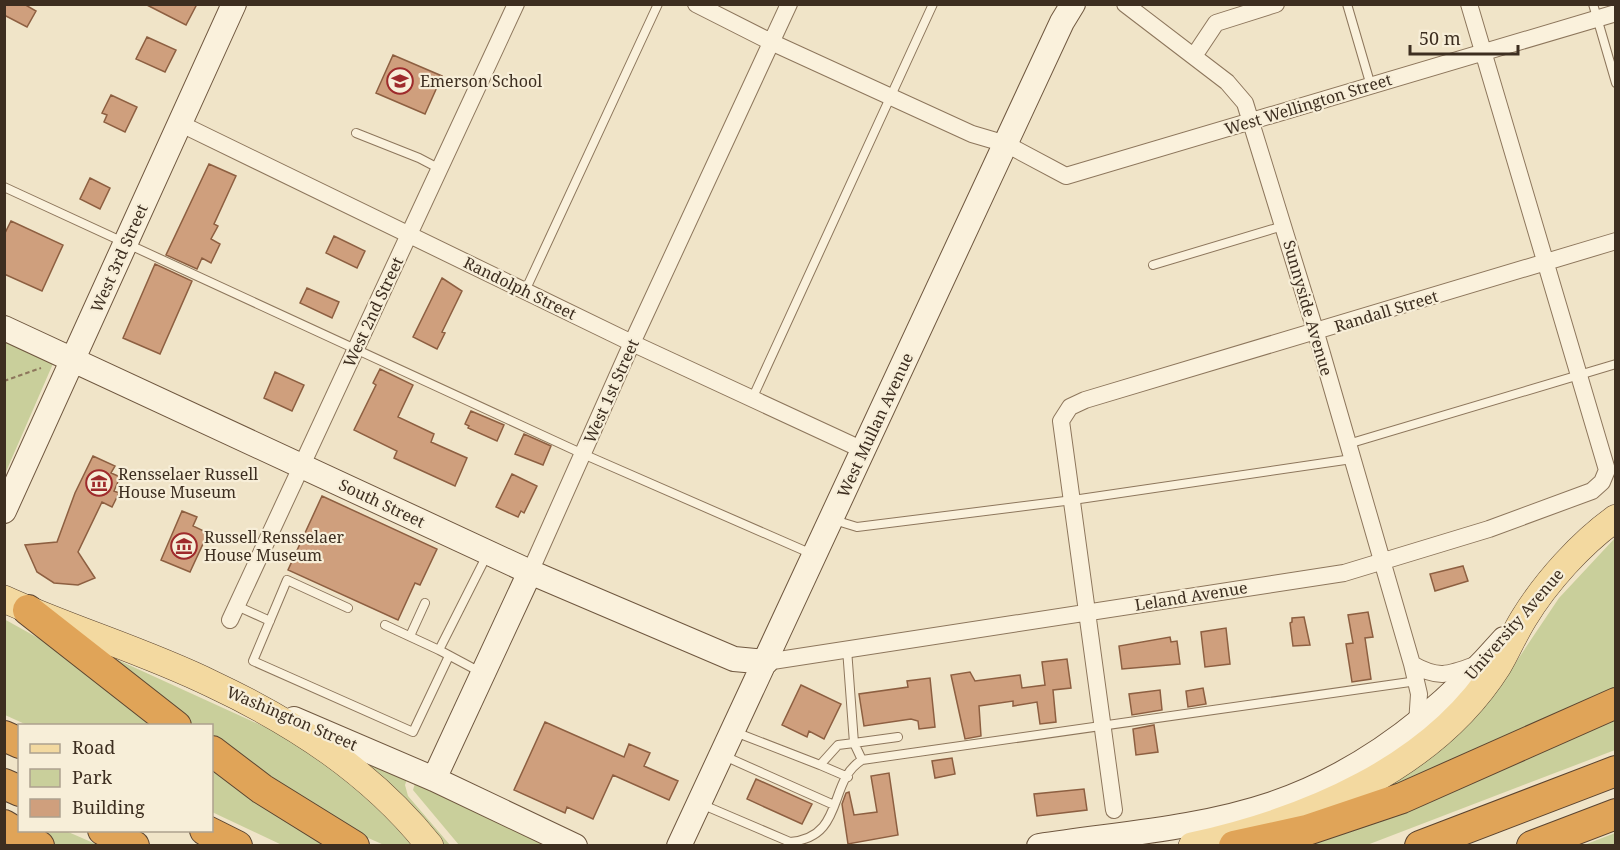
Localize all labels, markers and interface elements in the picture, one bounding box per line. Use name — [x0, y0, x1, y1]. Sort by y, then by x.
scale bar — [1410, 18, 1518, 56]
text: 50 m — [1419, 26, 1461, 50]
school or university icon: Emerson School — [385, 66, 415, 96]
street label: West Wellington Street — [1222, 68, 1395, 140]
place label: Emerson School — [420, 70, 542, 92]
street label: West 3rd Street — [85, 200, 153, 316]
street label: Sunnyside Avenue — [1278, 238, 1338, 378]
street label: Randolph Street — [460, 251, 580, 325]
street label: West 2nd Street — [338, 253, 408, 371]
street label: Randall Street — [1331, 285, 1441, 337]
street label: West 1st Street — [578, 335, 644, 447]
street label: West Mullan Avenue — [832, 349, 918, 501]
place label: Rensselaer Russell House Museum — [118, 463, 258, 503]
museum icon: Rensselaer Russell House Museum — [84, 468, 114, 498]
street label: South Street — [335, 473, 429, 533]
place label: Russell Rensselaer House Museum — [204, 526, 345, 566]
museum icon: Russell Rensselaer House Museum — [169, 531, 199, 561]
street label: University Avenue — [1460, 564, 1568, 684]
street label: Leland Avenue — [1133, 576, 1249, 616]
street label: Washington Street — [223, 681, 361, 756]
legend — [18, 724, 213, 832]
text: Road — [72, 735, 115, 759]
text: Park — [72, 765, 112, 789]
text: Building — [72, 795, 145, 819]

